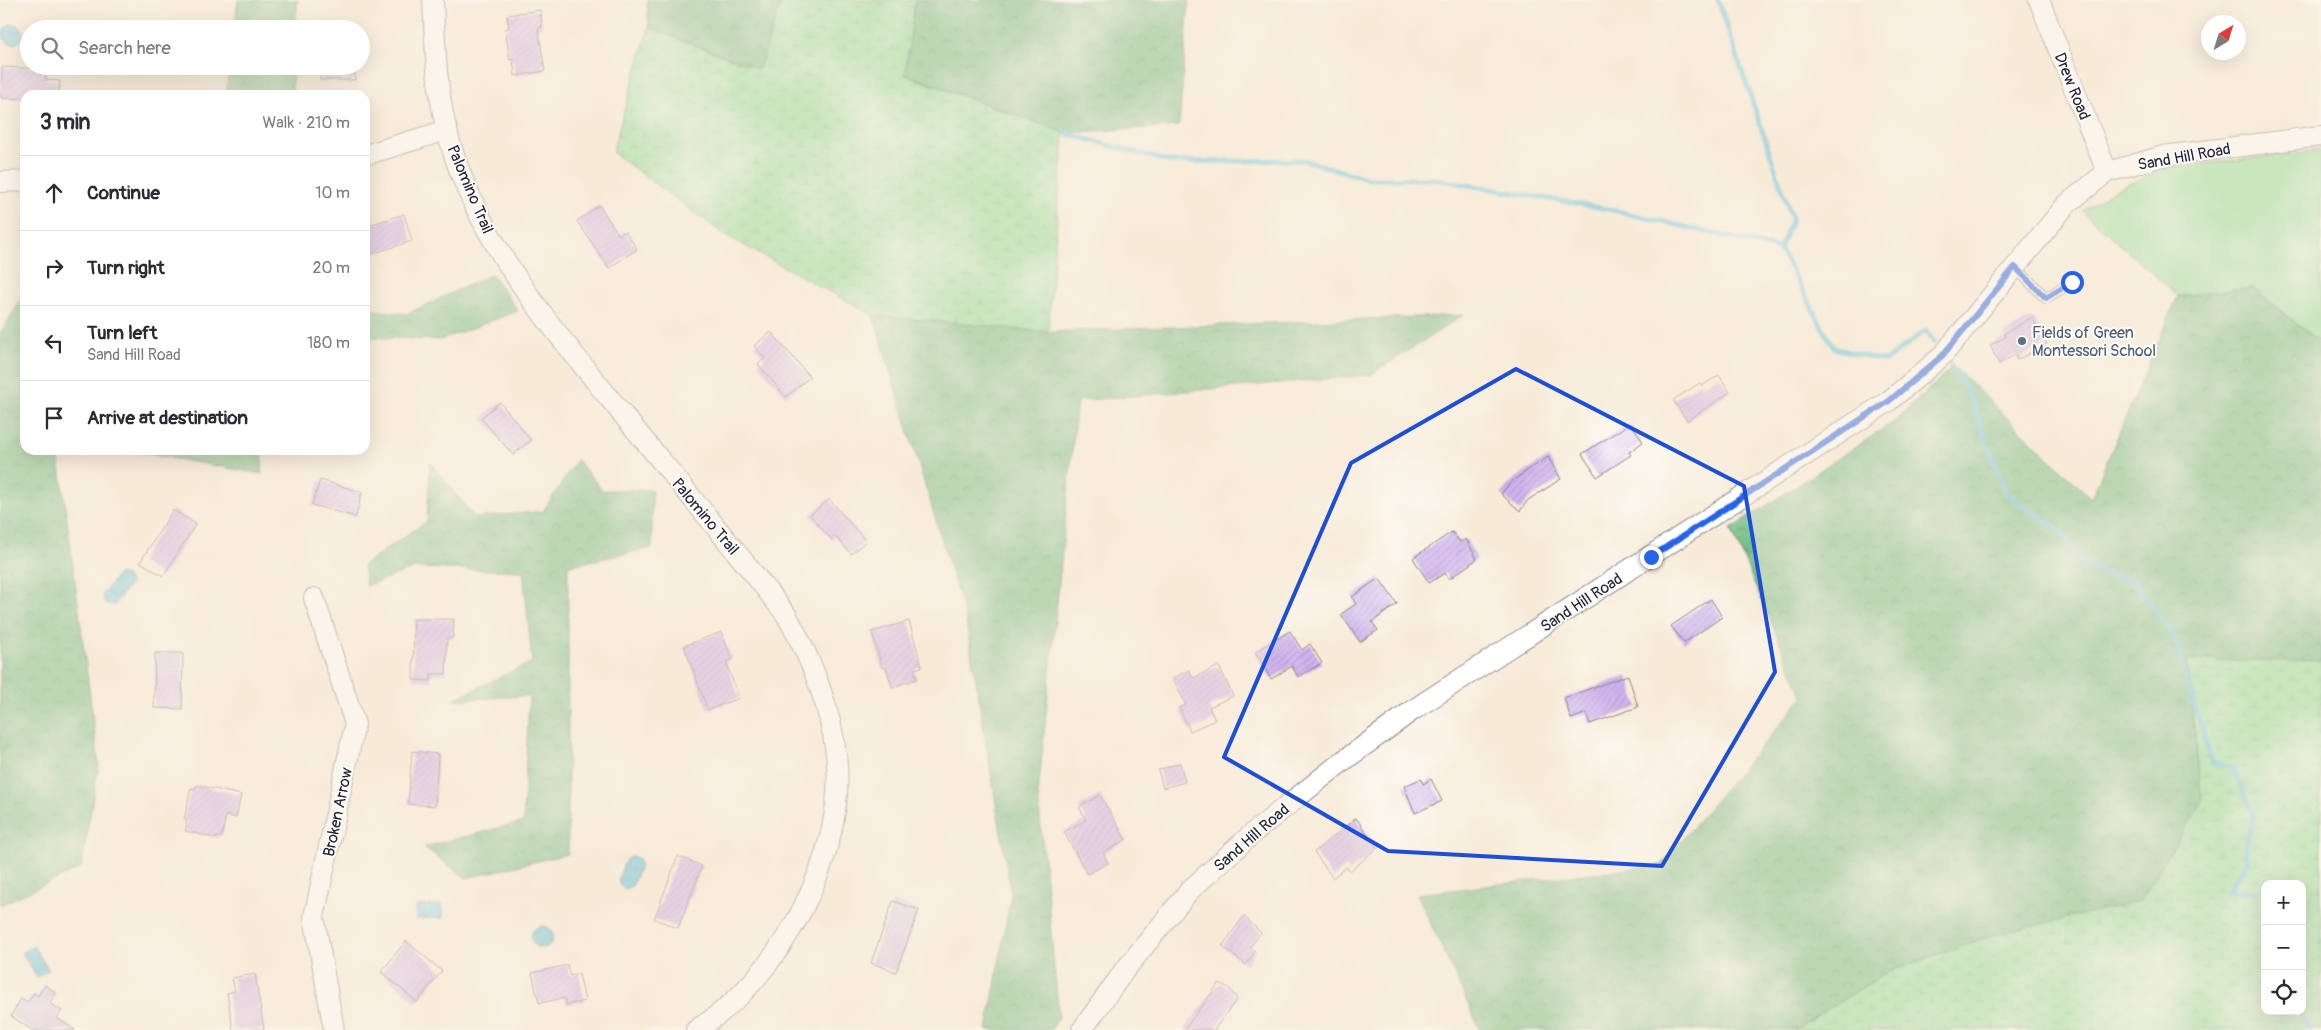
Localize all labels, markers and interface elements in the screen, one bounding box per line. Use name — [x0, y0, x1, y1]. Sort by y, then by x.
north arrow — [2201, 15, 2246, 60]
search box — [20, 20, 370, 75]
icon: search — [38, 34, 66, 62]
text: Search here — [78, 36, 171, 60]
street label: Drew Road — [2050, 50, 2095, 123]
text: 3 min — [40, 109, 90, 136]
text: Walk · 210 m — [262, 113, 350, 133]
street label: Sand Hill Road — [2136, 139, 2232, 175]
street label: Palomino Trail — [442, 142, 498, 237]
icon: ahead — [40, 179, 68, 207]
text: Continue — [87, 181, 160, 205]
text: 10 m — [315, 183, 350, 203]
icon: right — [40, 254, 68, 282]
text: Turn right — [87, 256, 165, 280]
text: 20 m — [312, 258, 350, 278]
route start — [2061, 271, 2084, 294]
text: Turn left — [87, 321, 157, 345]
place label: Fields of Green Montessori School — [2032, 323, 2156, 361]
icon: left — [40, 329, 68, 357]
text: 180 m — [307, 333, 350, 353]
marker: Fields of Green Montessori School — [2016, 335, 2028, 347]
text: Sand Hill Road — [87, 345, 181, 365]
icon: arrive — [40, 404, 68, 432]
text: Arrive at destination — [87, 406, 248, 430]
street label: Palomino Trail — [667, 474, 743, 559]
route end — [1640, 546, 1663, 569]
street label: Sand Hill Road — [1537, 569, 1626, 637]
street label: Broken Arrow — [319, 766, 357, 859]
street label: Sand Hill Road — [1210, 799, 1294, 876]
map controls — [2261, 880, 2306, 1015]
button: + — [2261, 880, 2306, 925]
button: − — [2261, 925, 2306, 970]
button: locate — [2261, 970, 2306, 1015]

